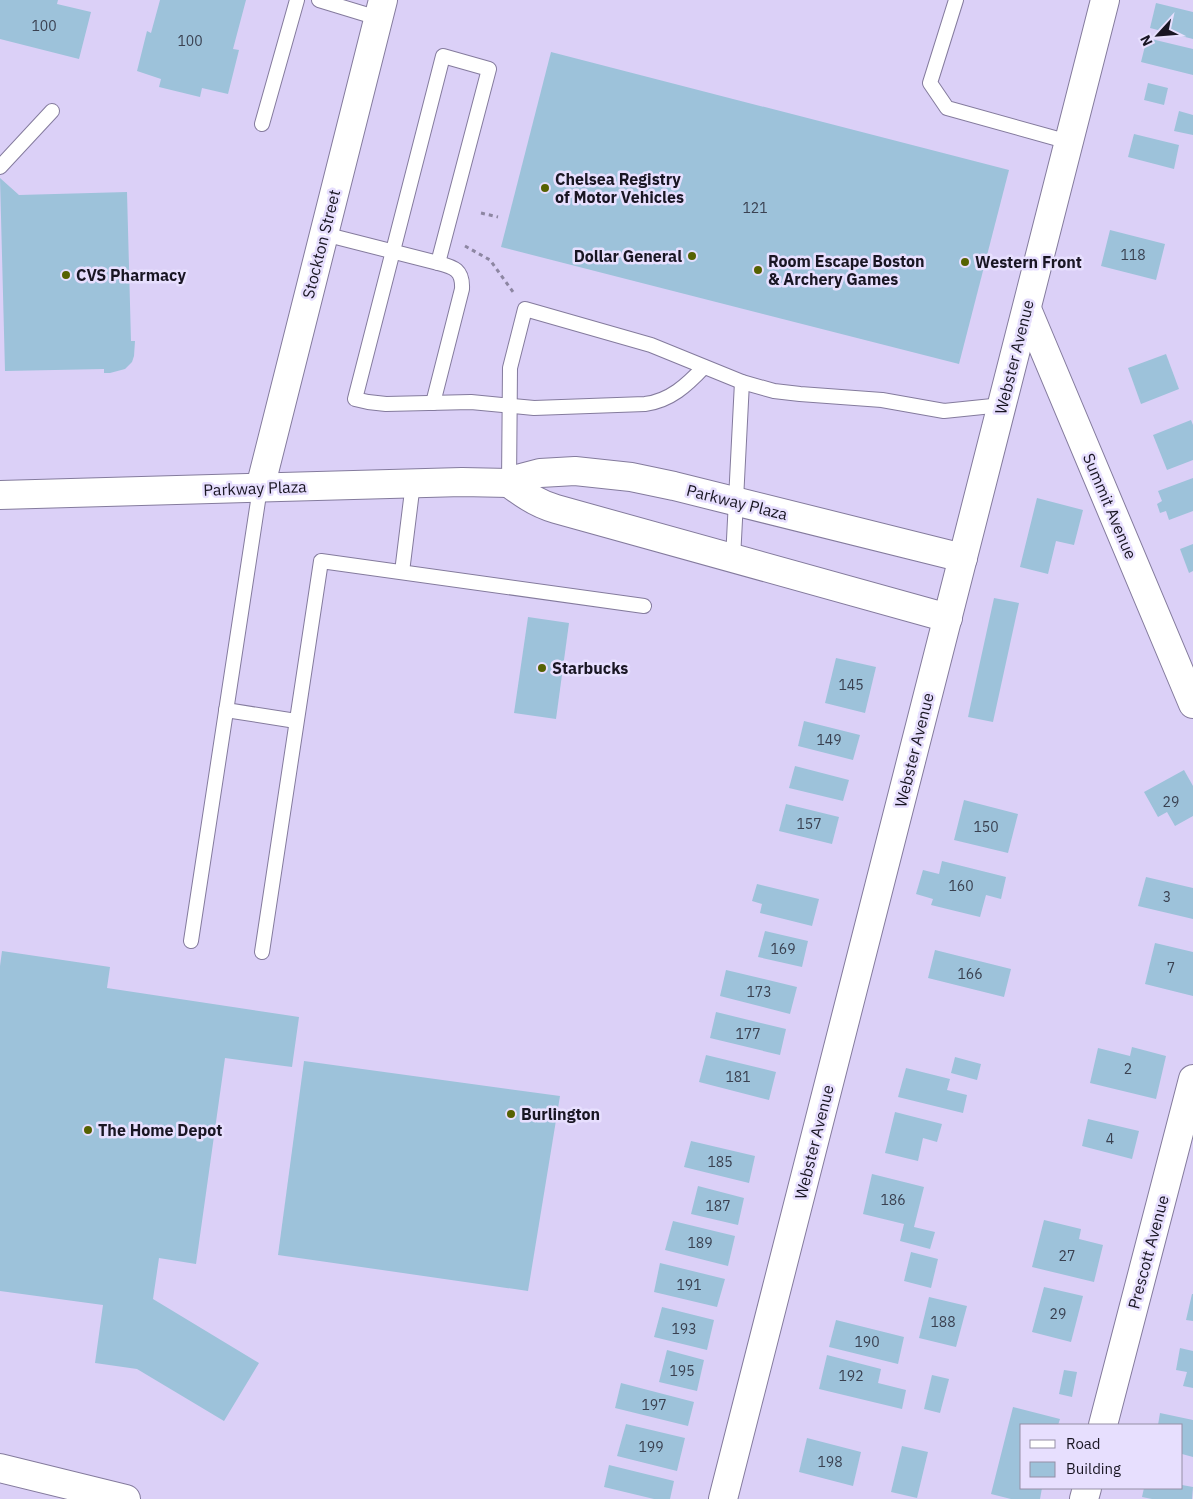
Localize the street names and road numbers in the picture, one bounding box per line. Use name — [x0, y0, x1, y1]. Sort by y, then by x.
street label: Stockton Street — [298, 188, 344, 300]
street label: Webster Avenue — [990, 298, 1038, 416]
street label: Summit Avenue — [1079, 450, 1141, 562]
street label: Parkway Plaza — [203, 476, 307, 500]
street label: Parkway Plaza — [684, 480, 790, 524]
street label: Webster Avenue — [890, 691, 938, 809]
street label: Webster Avenue — [790, 1083, 838, 1201]
street label: Prescott Avenue — [1123, 1193, 1173, 1311]

